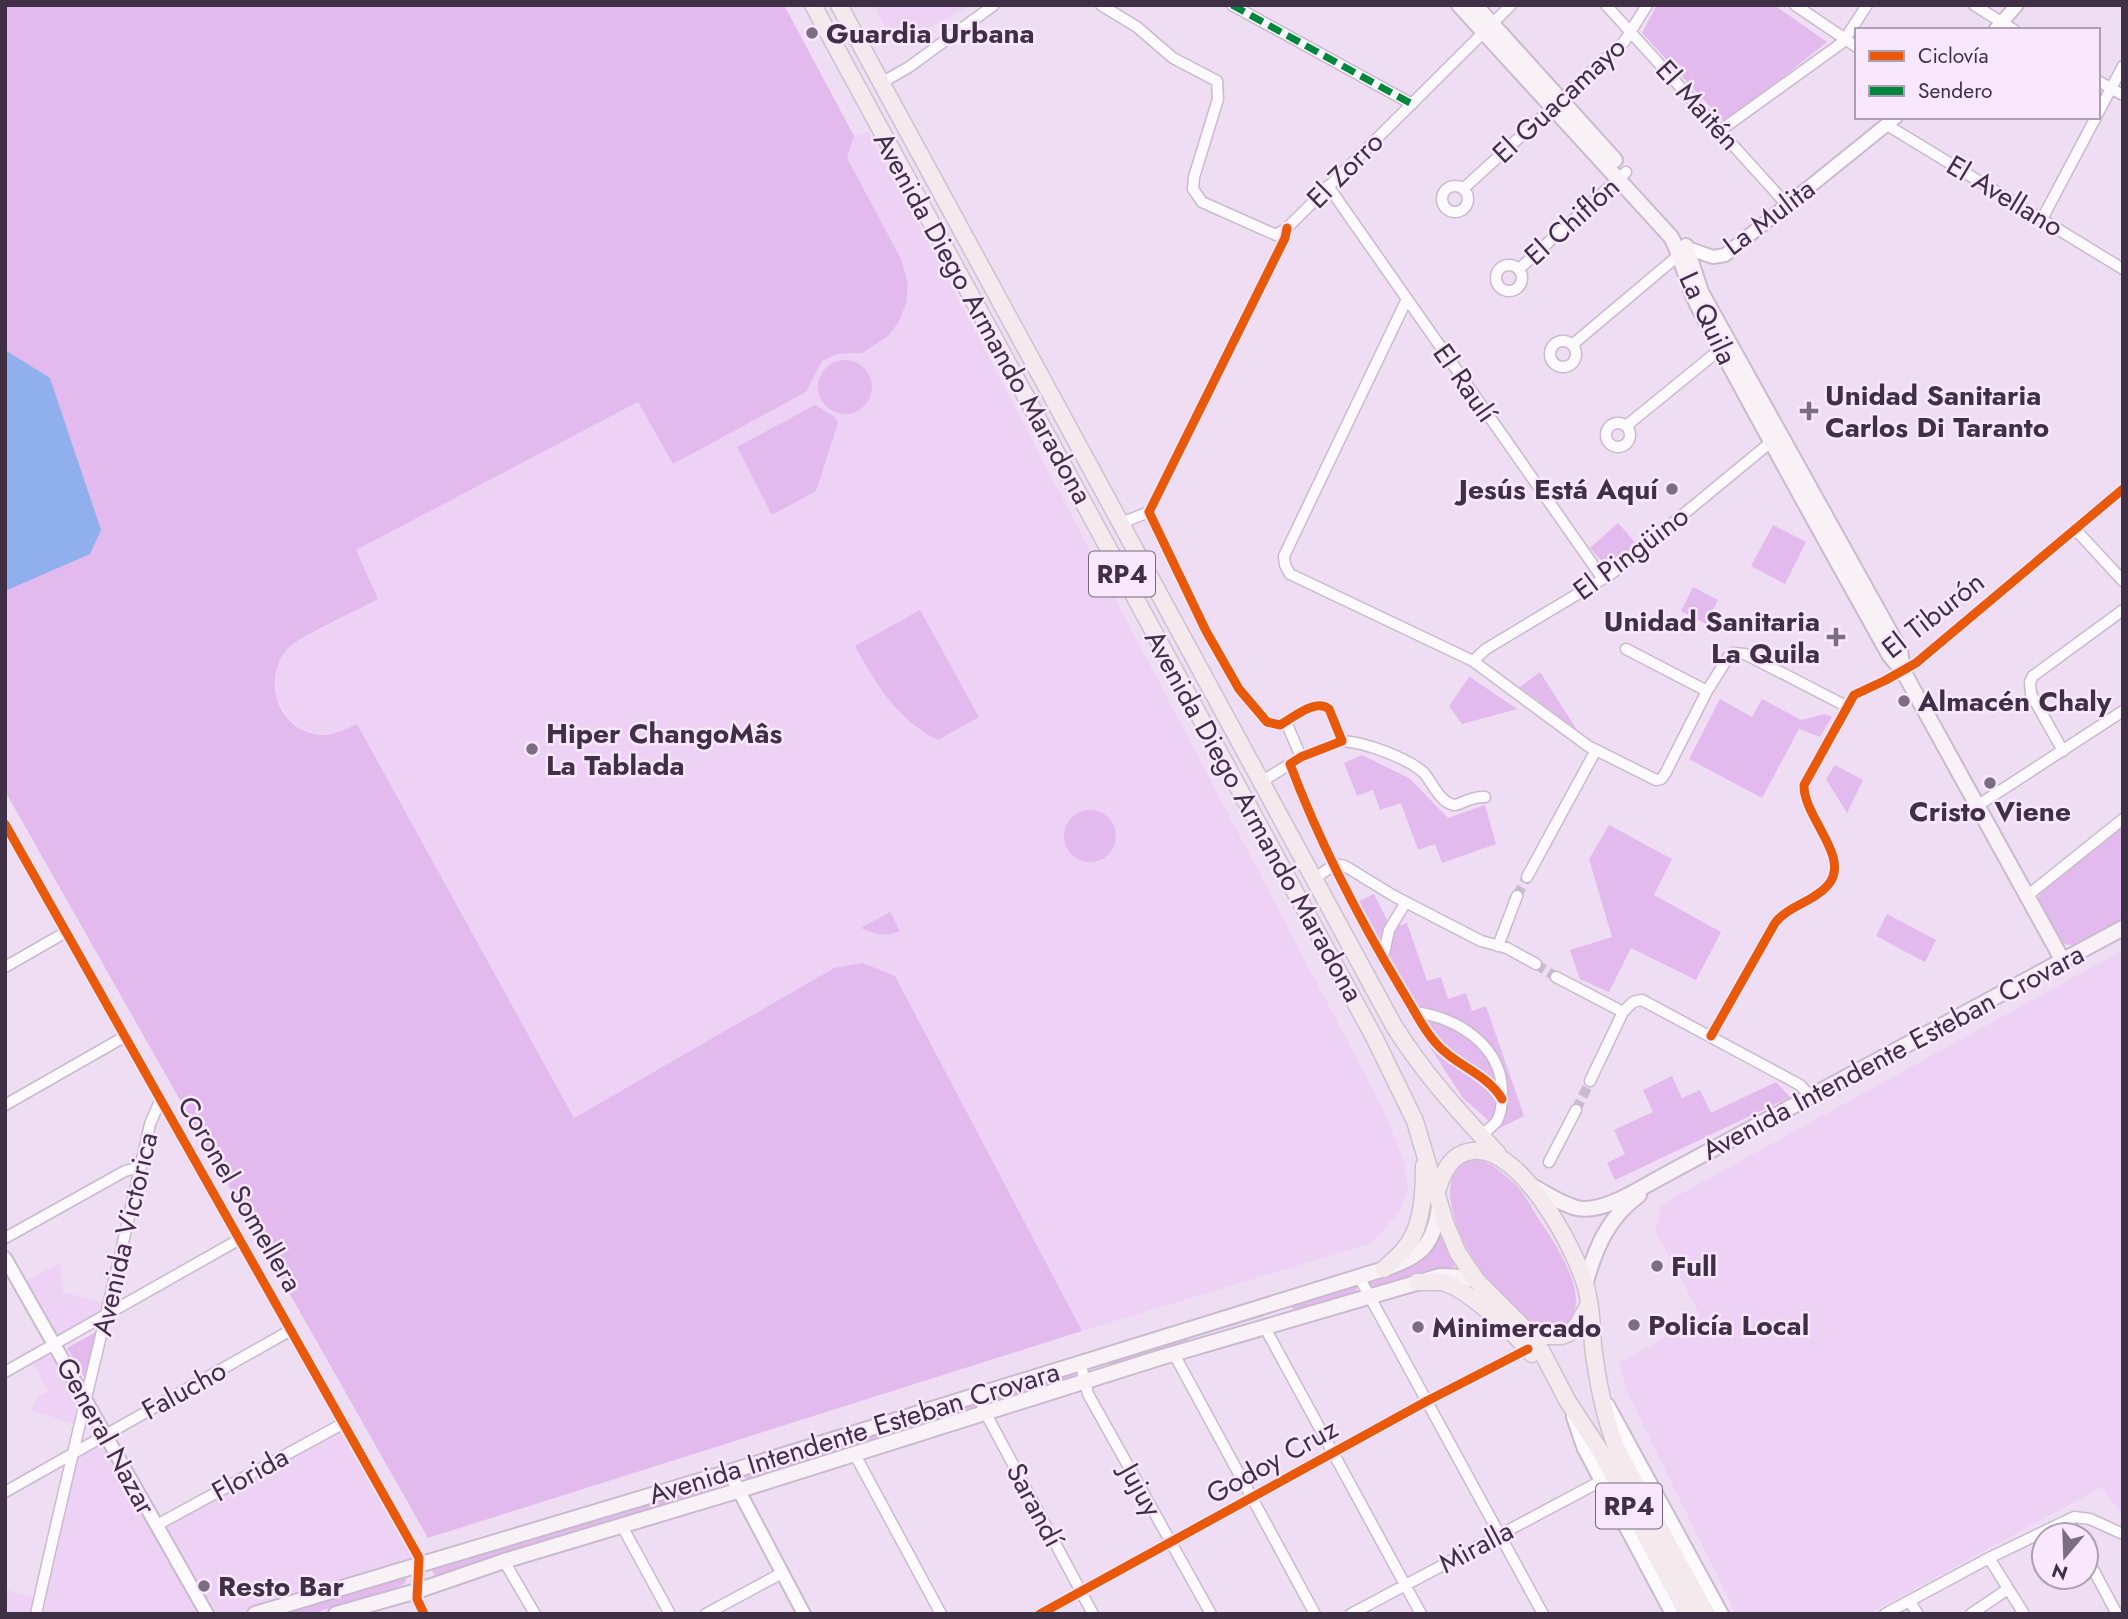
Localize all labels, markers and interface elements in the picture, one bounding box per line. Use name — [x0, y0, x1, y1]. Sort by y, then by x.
place label: Guardia Urbana — [826, 13, 1035, 54]
marker: Guardia Urbana — [804, 25, 820, 41]
street label: El Guacamayo — [1483, 27, 1635, 173]
legend — [1855, 28, 2100, 119]
text: Ciclovía — [1918, 41, 1989, 71]
street label: El Maitén — [1646, 51, 1750, 159]
text: Sendero — [1918, 76, 1993, 106]
street label: El Zorro — [1297, 122, 1393, 218]
street label: Avenida Diego Armando Maradona — [863, 124, 1103, 512]
street label: El Avellano — [1939, 145, 2071, 247]
street label: El Chiflón — [1515, 167, 1629, 275]
street label: La Mulita — [1714, 169, 1824, 265]
street label: La Quila — [1669, 265, 1747, 371]
street label: El Raulí — [1423, 335, 1508, 432]
place label: Unidad Sanitaria Carlos Di Taranto — [1825, 375, 2049, 448]
marker: Unidad Sanitaria Carlos Di Taranto — [1799, 401, 1819, 421]
place label: Jesús Está Aquí — [1454, 469, 1659, 510]
marker: Jesús Está Aquí — [1664, 481, 1680, 497]
street label: El Pingüino — [1565, 496, 1697, 610]
road number: RP4 — [1089, 552, 1155, 596]
street label: El Tiburón — [1873, 562, 1993, 668]
place label: Unidad Sanitaria La Quila — [1604, 601, 1820, 674]
street label: Avenida Diego Armando Maradona — [1134, 622, 1374, 1010]
marker: Unidad Sanitaria La Quila — [1826, 627, 1846, 647]
place label: Almacén Chaly — [1917, 681, 2112, 722]
marker: Almacén Chaly — [1896, 693, 1912, 709]
place label: Hiper ChangoMâs La Tablada — [546, 713, 782, 786]
marker: Hiper ChangoMâs La Tablada — [524, 741, 540, 757]
marker: Cristo Viene — [1982, 775, 1998, 791]
place label: Cristo Viene — [1909, 791, 2071, 832]
street label: Avenida Intendente Esteban Crovara — [1695, 934, 2091, 1170]
street label: Coronel Somellera — [167, 1088, 313, 1300]
street label: Avenida Victorica — [82, 1128, 168, 1340]
place label: Full — [1671, 1246, 1717, 1287]
marker: Full — [1649, 1258, 1665, 1274]
place label: Policía Local — [1648, 1305, 1809, 1346]
place label: Minimercado — [1432, 1307, 1601, 1348]
marker: Policía Local — [1626, 1317, 1642, 1333]
marker: Minimercado — [1410, 1319, 1426, 1335]
street label: General Nazar — [46, 1350, 166, 1522]
street label: Falucho — [134, 1350, 234, 1430]
street label: Avenida Intendente Esteban Crovara — [644, 1351, 1064, 1515]
street label: Godoy Cruz — [1199, 1408, 1345, 1514]
street label: Florida — [204, 1436, 296, 1512]
street label: Jujuy — [1108, 1452, 1173, 1525]
street label: Sarandí — [996, 1456, 1075, 1556]
road number: RP4 — [1596, 1484, 1662, 1528]
street label: Miralla — [1431, 1510, 1521, 1584]
north arrow — [2030, 1521, 2100, 1591]
text: N — [2048, 1556, 2071, 1587]
place label: Resto Bar — [218, 1566, 344, 1607]
marker: Resto Bar — [196, 1578, 212, 1594]

